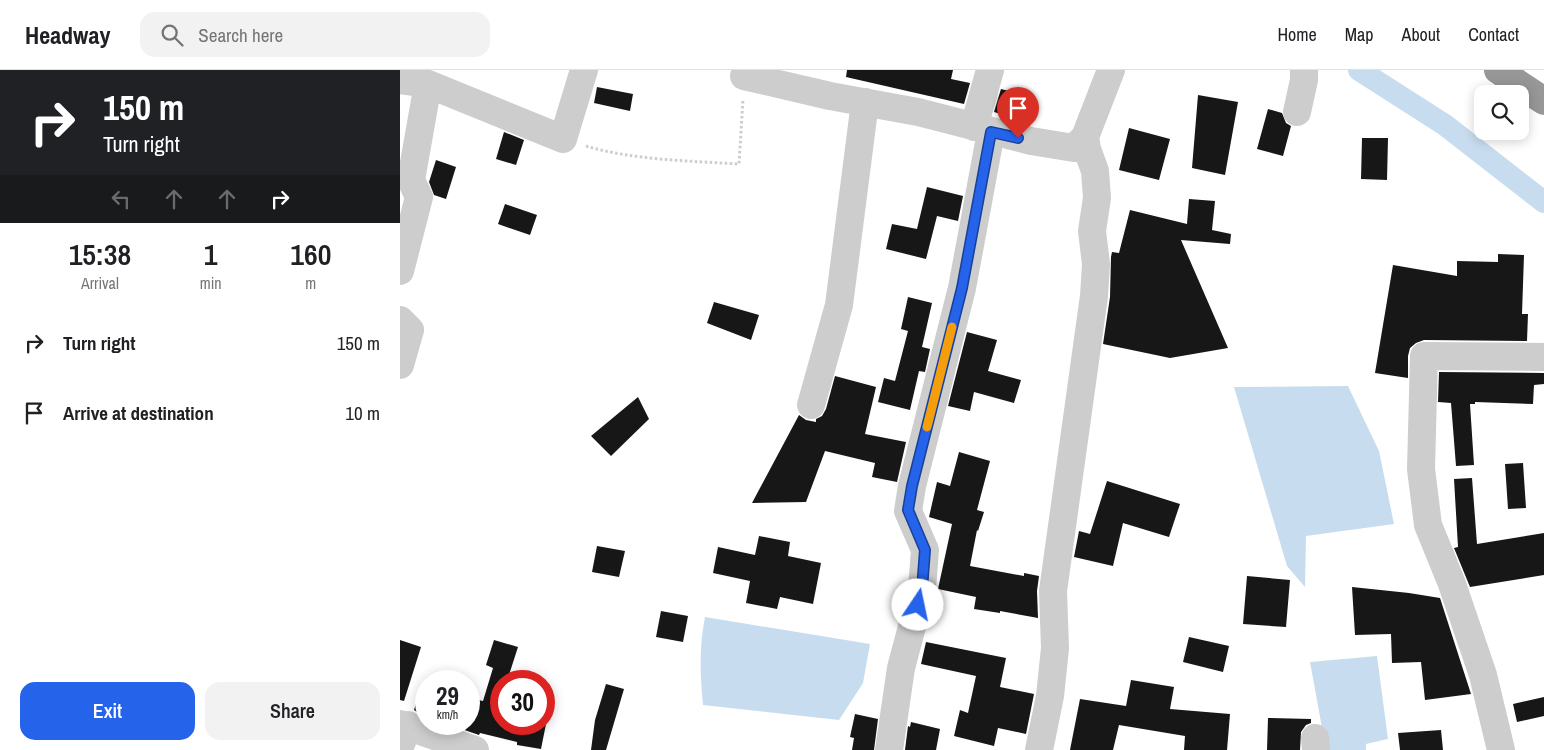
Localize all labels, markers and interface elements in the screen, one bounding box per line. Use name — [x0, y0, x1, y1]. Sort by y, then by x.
search box — [140, 12, 490, 57]
text: Headway — [25, 19, 110, 51]
icon: search — [158, 21, 186, 49]
text: Search here — [198, 22, 283, 48]
text: Home — [1277, 22, 1317, 47]
text: Map — [1345, 22, 1374, 47]
text: About — [1402, 22, 1440, 47]
text: Contact — [1468, 22, 1519, 47]
text: 150 m — [103, 84, 184, 131]
map controls — [1474, 85, 1529, 140]
button: search — [1474, 85, 1529, 140]
pin — [997, 87, 1039, 138]
icon: right — [20, 90, 85, 155]
icon: arrive — [1004, 94, 1032, 122]
text: Turn right — [103, 129, 180, 159]
icon: left — [107, 185, 135, 213]
icon: ahead — [160, 185, 188, 213]
icon: ahead — [213, 185, 241, 213]
icon: right — [266, 185, 294, 213]
text: 15:38 — [69, 234, 131, 274]
text: 1 — [204, 234, 218, 274]
text: 160 — [290, 234, 331, 274]
text: Arrival — [81, 272, 119, 294]
text: min — [200, 272, 222, 294]
text: m — [305, 272, 316, 294]
icon: right — [20, 329, 48, 357]
text: Turn right — [63, 330, 135, 356]
text: 150 m — [337, 330, 380, 356]
icon: arrive — [20, 399, 48, 427]
text: Arrive at destination — [63, 400, 214, 426]
text: 10 m — [345, 400, 380, 426]
position arrow — [891, 578, 943, 630]
speed limit sign: 30 — [490, 670, 555, 735]
text: 29 — [436, 679, 459, 713]
button: Exit — [20, 682, 195, 740]
button: Share — [205, 682, 380, 740]
text: km/h — [437, 707, 458, 723]

